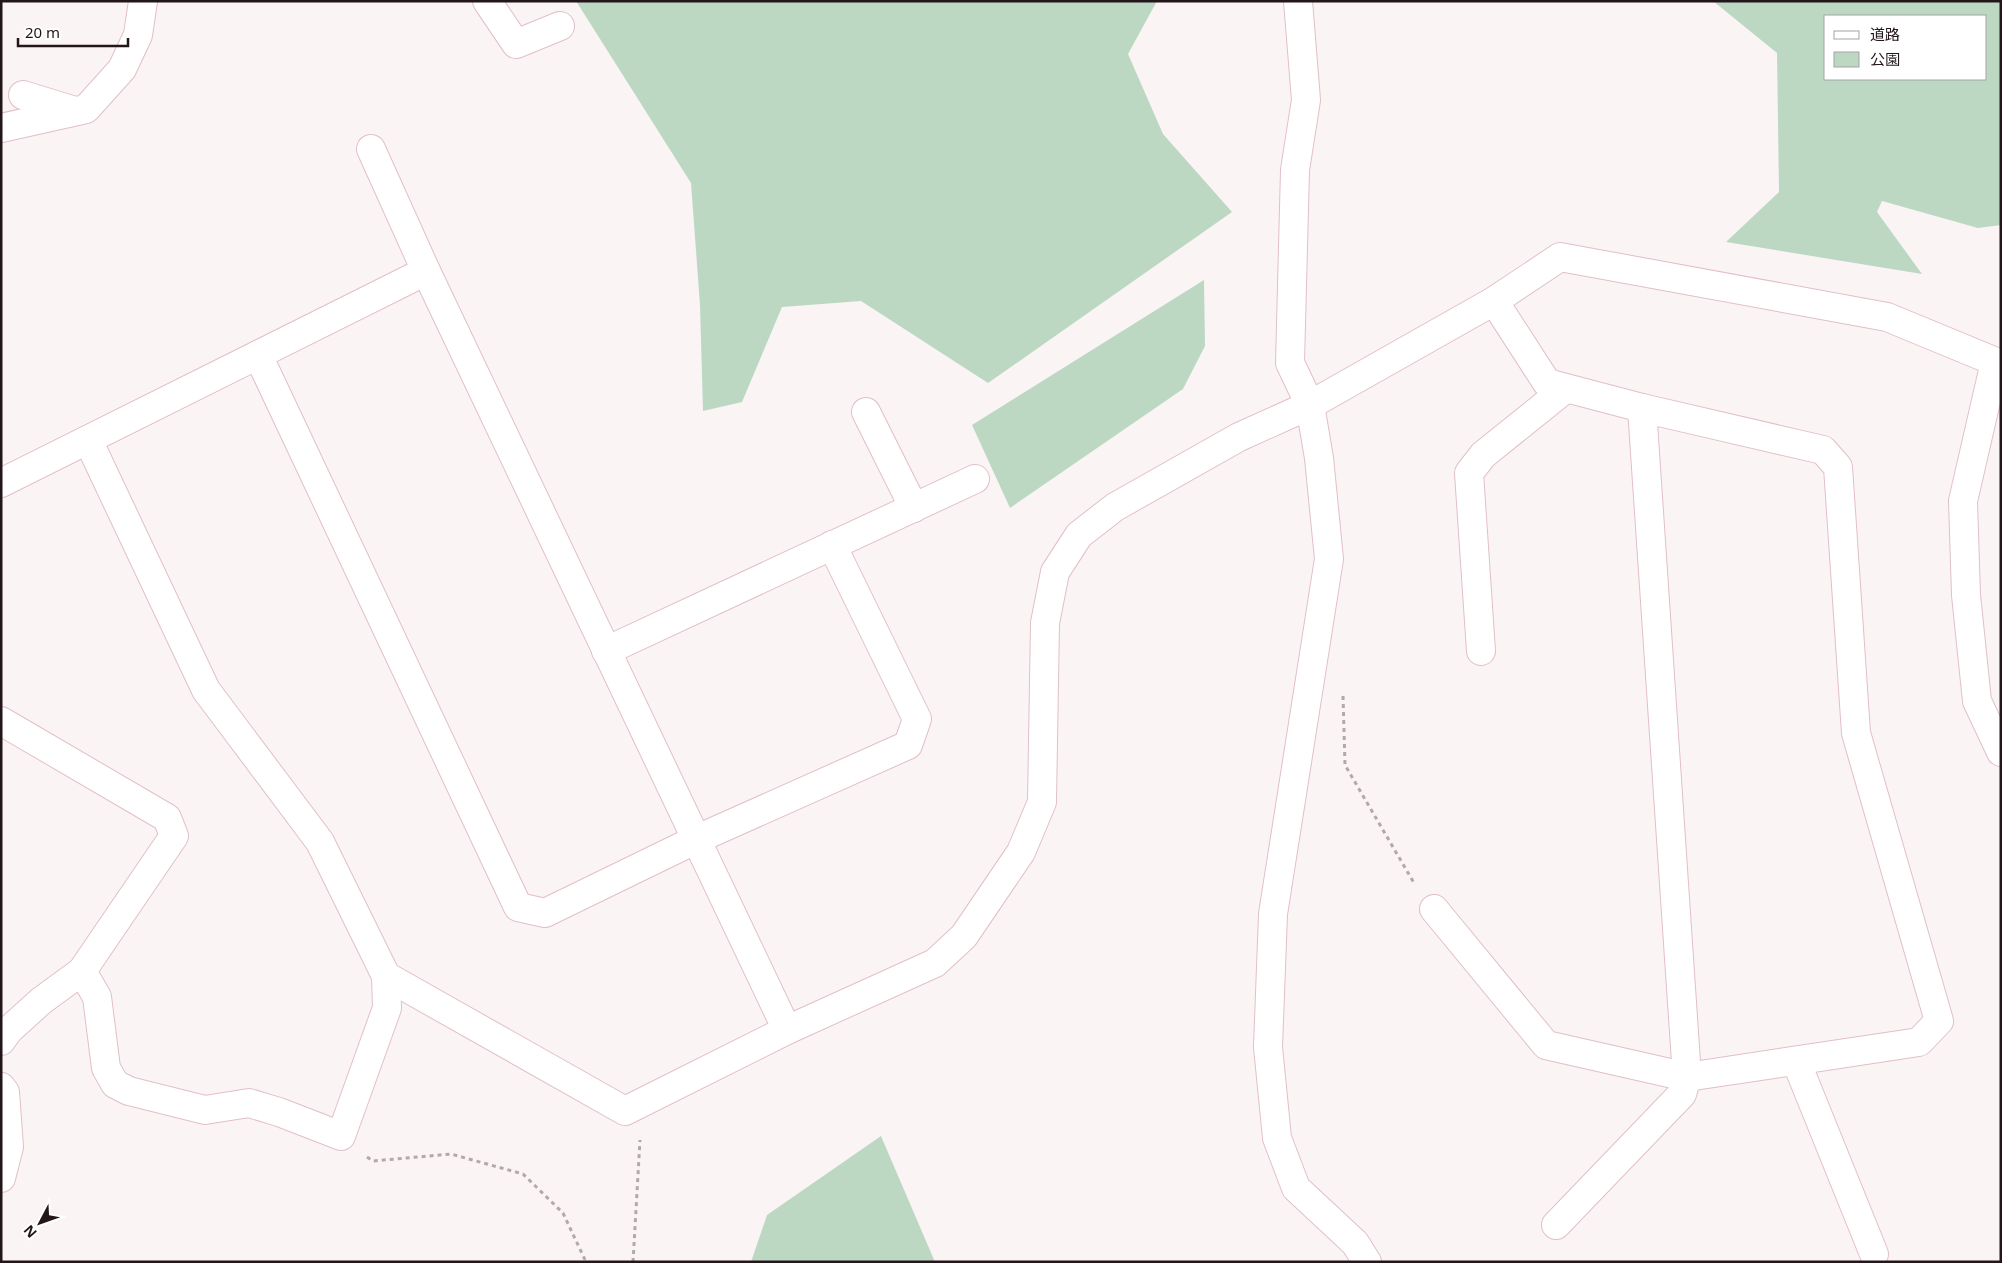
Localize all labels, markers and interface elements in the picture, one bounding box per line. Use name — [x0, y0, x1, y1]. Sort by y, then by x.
scale bar — [18, 15, 128, 47]
legend — [1824, 15, 1987, 80]
text: 20 m — [25, 22, 60, 42]
text: 道路 — [1870, 24, 1900, 44]
text: 公園 — [1870, 49, 1900, 69]
north arrow — [15, 1198, 65, 1248]
text: N — [19, 1221, 41, 1242]

